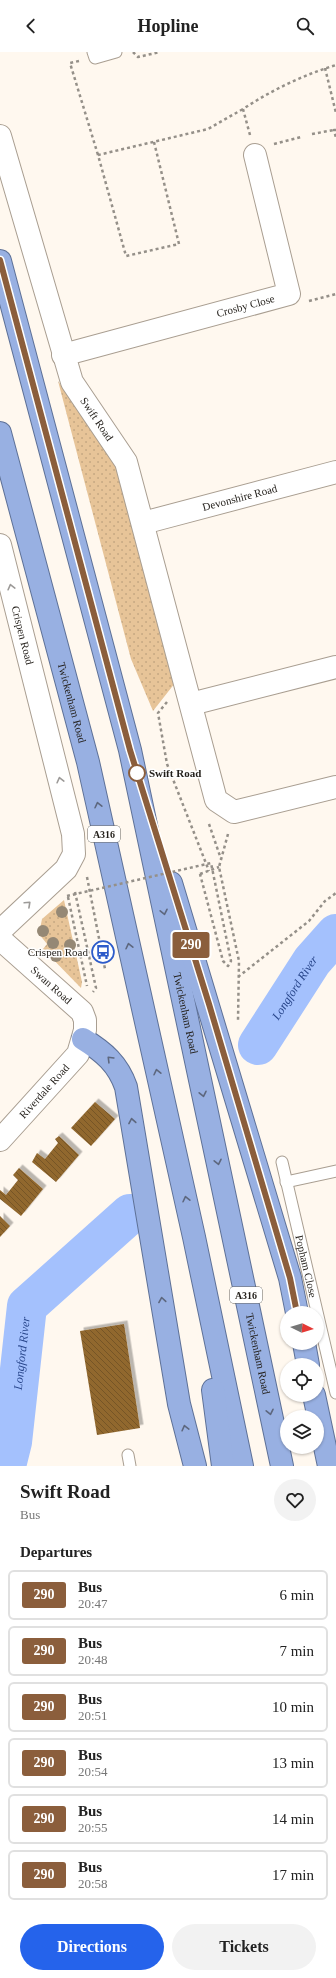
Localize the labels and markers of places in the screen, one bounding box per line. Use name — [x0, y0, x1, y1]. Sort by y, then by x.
marker: Swift Road — [128, 764, 146, 782]
place label: Swift Road — [149, 767, 201, 779]
bus stop icon: Crispen Road — [90, 939, 116, 965]
place label: Crispen Road — [28, 946, 88, 958]

